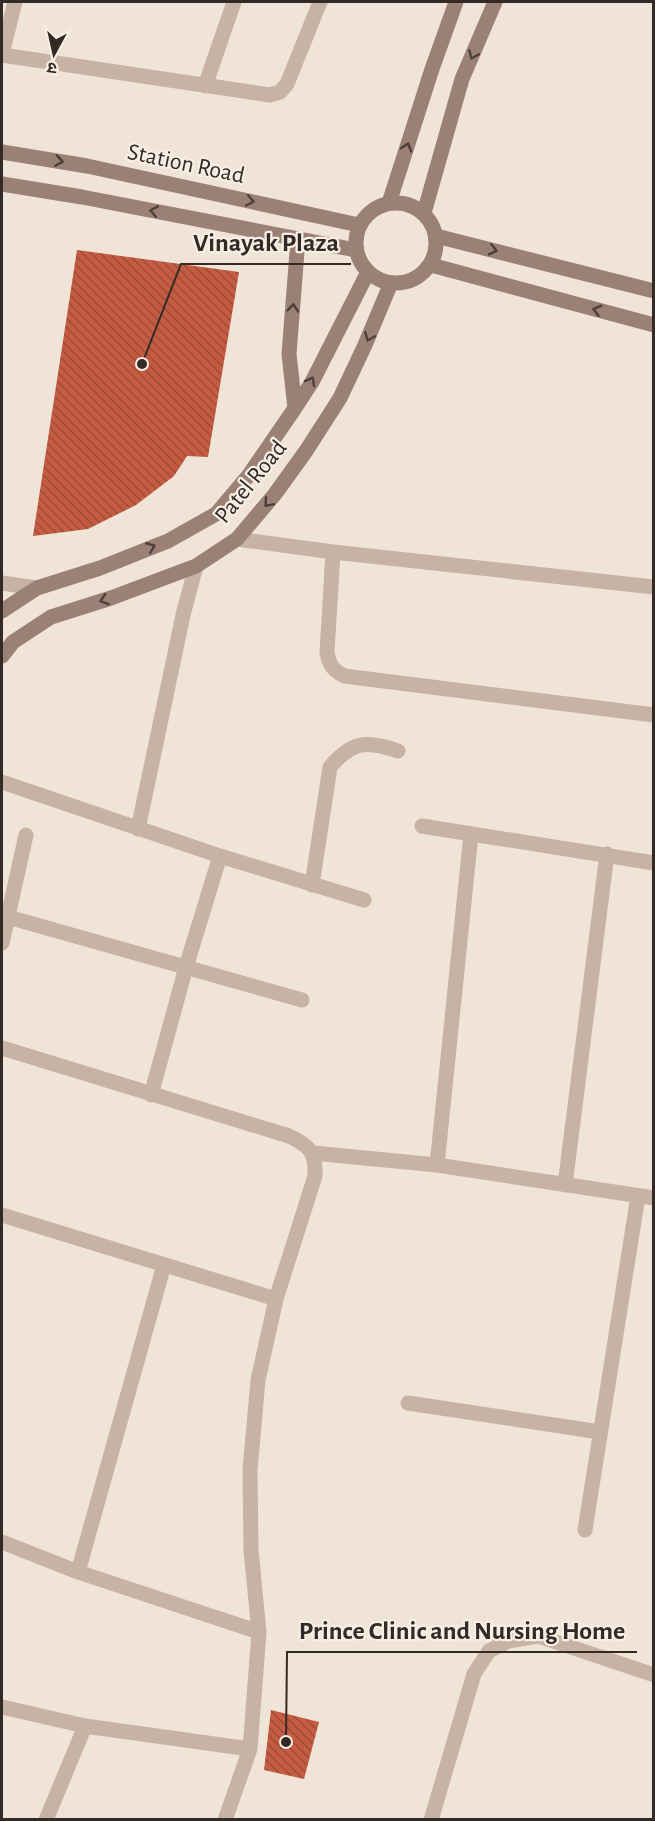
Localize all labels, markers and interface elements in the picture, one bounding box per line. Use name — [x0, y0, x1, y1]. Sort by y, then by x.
north arrow — [24, 24, 84, 84]
one-way arrow — [468, 49, 480, 60]
text: उ — [46, 59, 58, 76]
street label: Station Road — [125, 140, 247, 188]
one-way arrow — [400, 142, 412, 153]
one-way arrow — [54, 154, 64, 167]
one-way arrow — [245, 194, 255, 207]
one-way arrow — [150, 205, 160, 218]
callout: Vinayak Plaza — [181, 220, 351, 264]
text: Vinayak Plaza — [193, 230, 339, 256]
one-way arrow — [487, 243, 497, 255]
one-way arrow — [286, 304, 299, 313]
one-way arrow — [592, 304, 602, 317]
one-way arrow — [364, 330, 376, 341]
one-way arrow — [304, 377, 316, 388]
street label: Patel Road — [211, 436, 291, 528]
one-way arrow — [264, 496, 275, 507]
one-way arrow — [145, 542, 156, 555]
one-way arrow — [99, 593, 110, 606]
callout: Prince Clinic and Nursing Home — [287, 1608, 637, 1652]
text: Prince Clinic and Nursing Home — [299, 1618, 625, 1644]

